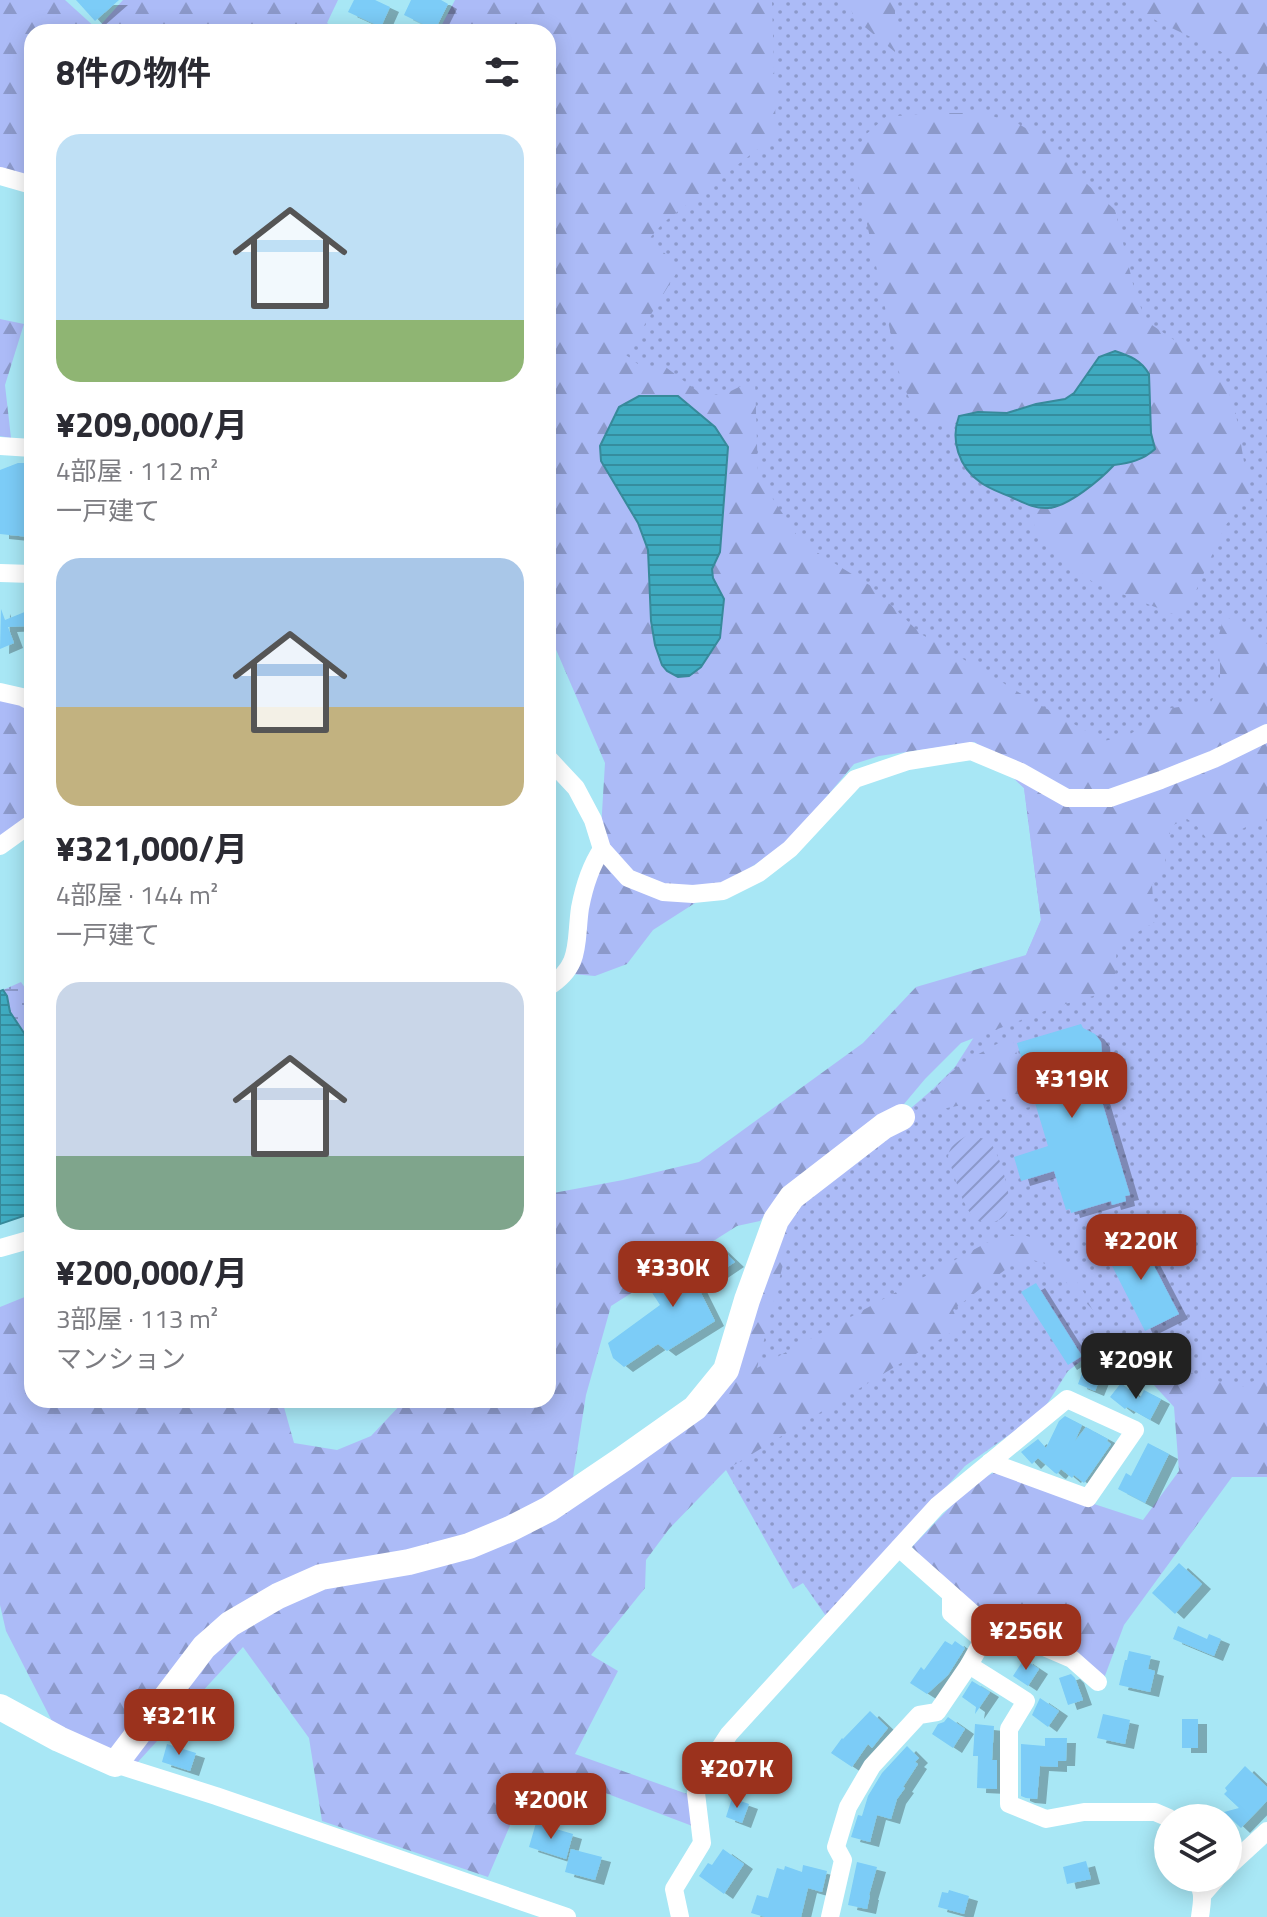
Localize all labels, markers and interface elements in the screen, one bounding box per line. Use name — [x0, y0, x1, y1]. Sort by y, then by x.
text: 8件の物件 — [56, 46, 211, 98]
icon: filters — [480, 50, 524, 94]
icon: home — [218, 186, 362, 330]
text: ¥209,000/月 — [56, 398, 248, 450]
text: 4部屋 · 112 m² — [56, 451, 218, 490]
text: 一戸建て — [56, 491, 160, 530]
icon: home — [218, 610, 362, 754]
text: ¥321,000/月 — [56, 822, 248, 874]
text: 4部屋 · 144 m² — [56, 875, 218, 914]
text: 一戸建て — [56, 915, 160, 954]
icon: home — [218, 1034, 362, 1178]
pin: ¥319K — [1016, 1052, 1128, 1120]
text: ¥319K — [1035, 1058, 1109, 1097]
pin: ¥220K — [1085, 1214, 1197, 1282]
text: ¥220K — [1104, 1220, 1178, 1259]
pin: ¥330K — [617, 1241, 729, 1309]
text: ¥200,000/月 — [56, 1246, 248, 1298]
text: ¥330K — [636, 1247, 710, 1286]
text: 3部屋 · 113 m² — [56, 1299, 218, 1338]
pin: ¥209K — [1080, 1333, 1192, 1401]
text: マンション — [56, 1339, 186, 1378]
text: ¥209K — [1099, 1339, 1173, 1378]
pin: ¥256K — [970, 1604, 1082, 1672]
text: ¥256K — [989, 1610, 1063, 1649]
pin: ¥321K — [123, 1689, 235, 1757]
text: ¥321K — [142, 1695, 216, 1734]
pin: ¥207K — [681, 1742, 793, 1810]
text: ¥207K — [700, 1748, 774, 1787]
pin: ¥200K — [495, 1773, 607, 1841]
text: ¥200K — [514, 1779, 588, 1818]
map controls — [1154, 1804, 1242, 1892]
button: layers — [1154, 1804, 1242, 1892]

